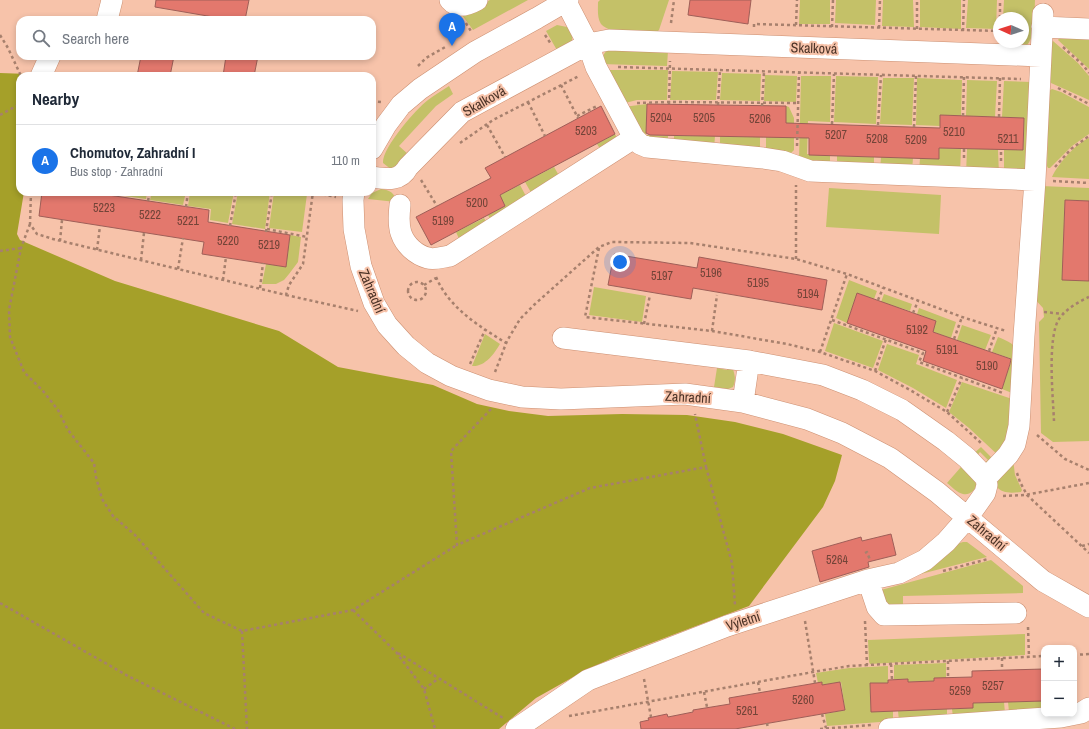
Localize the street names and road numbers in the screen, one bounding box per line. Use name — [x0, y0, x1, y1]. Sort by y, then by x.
street label: Skalková — [790, 38, 838, 58]
street label: Skalková — [459, 81, 509, 120]
street label: Zahradní — [355, 266, 390, 316]
street label: Zahradní — [665, 387, 712, 407]
street label: Zahradní — [964, 511, 1011, 555]
street label: Výletní — [724, 607, 763, 635]

